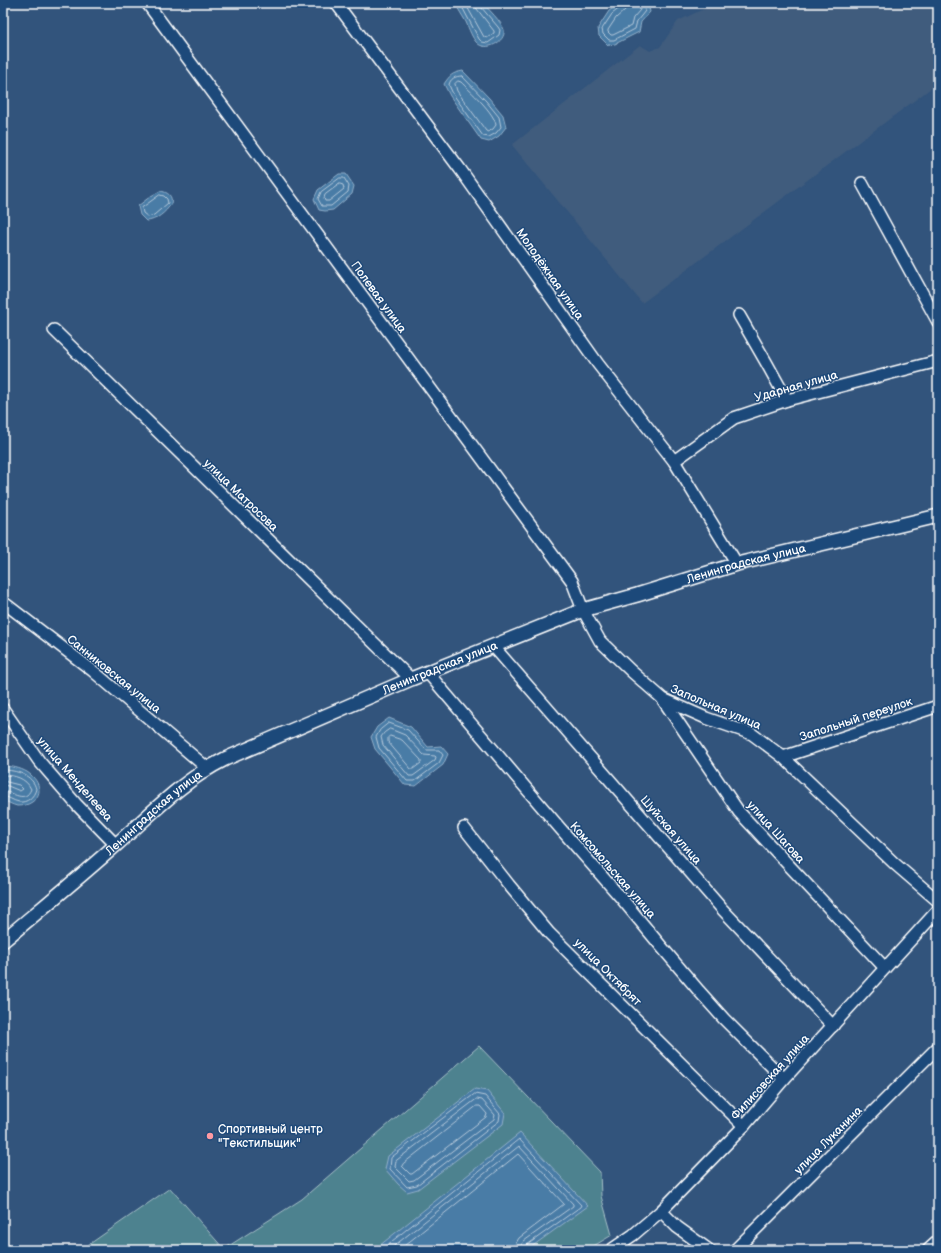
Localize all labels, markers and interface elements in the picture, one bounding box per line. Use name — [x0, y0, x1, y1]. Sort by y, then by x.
street label: Молодёжная улица — [512, 226, 587, 323]
street label: Полевая улица — [348, 258, 410, 336]
street label: Ударная улица — [753, 367, 840, 406]
street label: улица Матросова — [200, 456, 281, 535]
street label: Ленинградская улица — [684, 541, 807, 587]
street label: Санниковская улица — [64, 632, 164, 717]
street label: Ленинградская улица — [379, 638, 500, 699]
street label: Запольная улица — [668, 682, 763, 733]
street label: Запольный переулок — [798, 694, 915, 745]
street label: улица Менделеева — [34, 734, 116, 825]
street label: Ленинградская улица — [102, 767, 205, 859]
street label: Шуйская улица — [637, 793, 705, 868]
street label: улица Шагова — [744, 798, 808, 867]
street label: Комсомольская улица — [567, 819, 659, 922]
street label: улица Октябрят — [571, 935, 645, 1010]
street label: Филисовская улица — [728, 1031, 813, 1123]
street label: улица Луканина — [791, 1103, 866, 1178]
place label: Спортивный центр "Текстильщик" — [218, 1122, 323, 1151]
marker: Спортивный центр "Текстильщик" — [205, 1131, 215, 1141]

